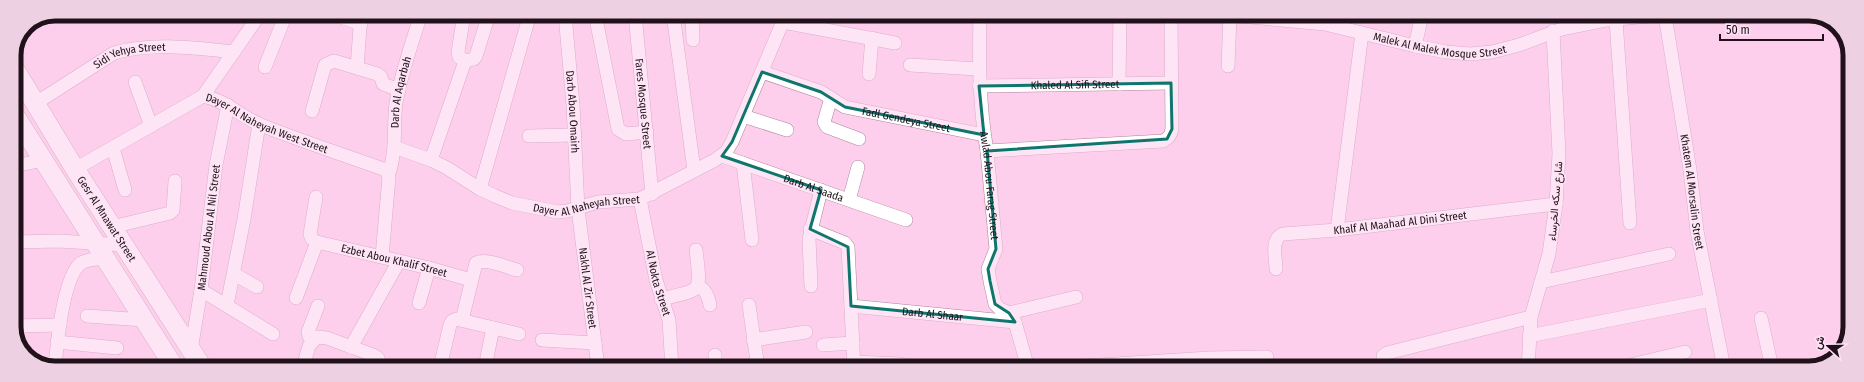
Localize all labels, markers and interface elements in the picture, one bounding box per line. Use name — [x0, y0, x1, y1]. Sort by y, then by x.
scale bar — [1720, 16, 1823, 42]
text: 50 m — [1726, 23, 1750, 37]
street label: Malek Al Malek Mosque Street — [1372, 30, 1508, 61]
street label: Sidi Yehya Street — [91, 41, 166, 71]
street label: Darb Al Aqarbah — [389, 55, 414, 128]
street label: Fares Mosque Street — [632, 58, 654, 150]
street label: Darb Abou Omairh — [563, 70, 581, 153]
street label: Khaled Al Sifi Street — [1031, 78, 1120, 92]
street label: Dayer Al Naheyah West Street — [204, 91, 330, 156]
street label: Fadl Gendeya Street — [861, 105, 952, 135]
street label: Awlad Abou Farag Street — [977, 131, 1001, 241]
street label: Khatem Al Morsalin Street — [1677, 133, 1707, 251]
street label: شارع سكه الخرساء — [1546, 160, 1566, 241]
street label: Mahmoud Abou Al Nil Street — [195, 163, 223, 291]
street label: Darb Al Saada — [782, 172, 845, 205]
street label: Gesr Al Mnawat Street — [74, 174, 139, 264]
street label: Dayer Al Naheyah Street — [532, 193, 641, 219]
street label: Khalf Al Maahad Al Dini Street — [1333, 209, 1468, 237]
street label: Ezbet Abou Khalif Street — [340, 242, 449, 280]
street label: Nakhl Al Zir Street — [576, 247, 599, 330]
street label: Al Nokta Street — [643, 249, 673, 318]
street label: Darb Al Shaar — [902, 305, 964, 324]
north arrow — [1808, 326, 1848, 366]
text: ش — [1811, 334, 1828, 351]

